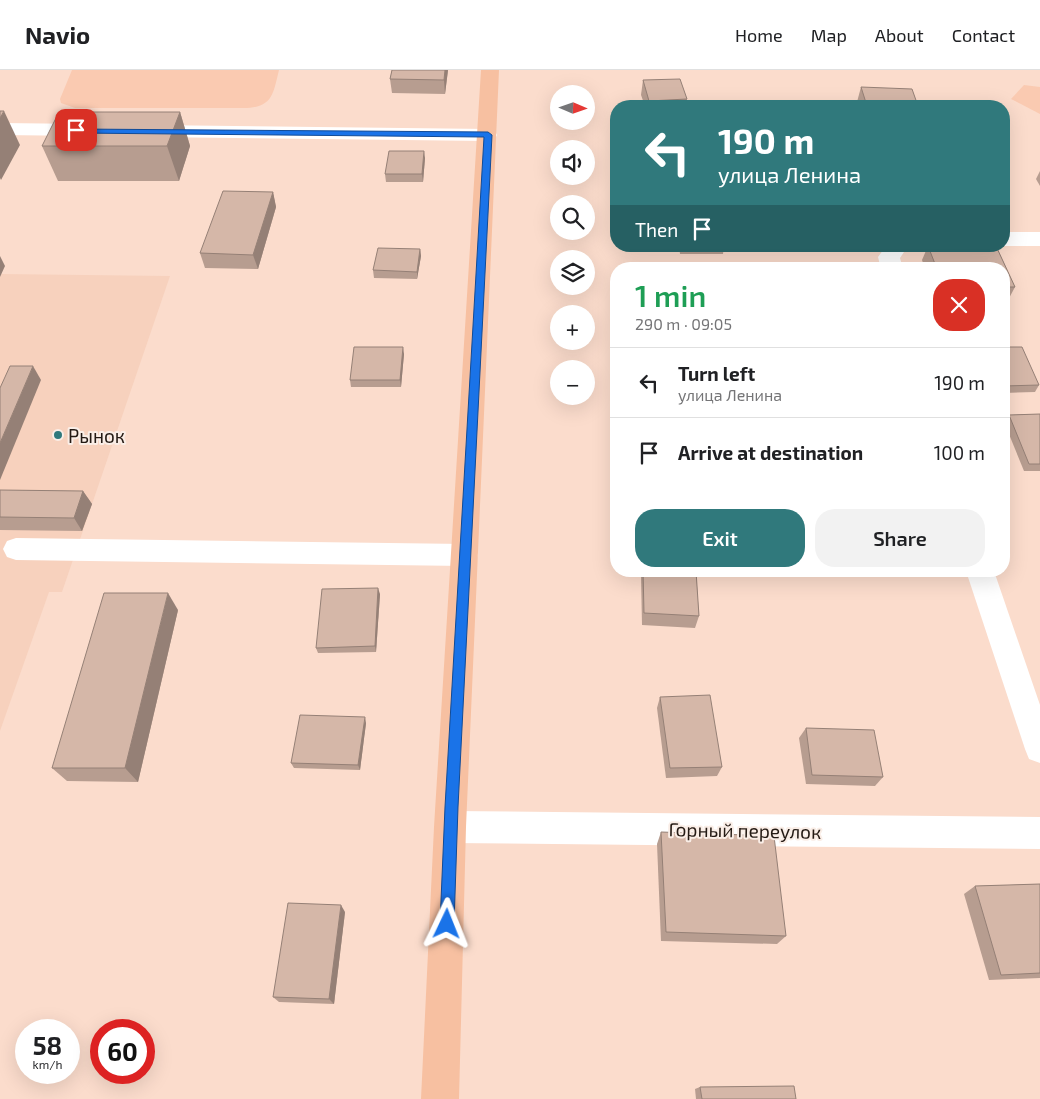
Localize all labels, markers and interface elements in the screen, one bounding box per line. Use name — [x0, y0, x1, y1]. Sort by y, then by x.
text: Navio — [25, 20, 90, 49]
text: Home — [735, 24, 783, 46]
text: Map — [811, 24, 847, 46]
text: About — [875, 24, 924, 46]
text: Contact — [952, 24, 1015, 46]
north arrow — [550, 85, 595, 130]
map controls — [550, 85, 595, 405]
pin — [55, 109, 97, 151]
icon: arrive — [62, 116, 90, 144]
text: 190 m — [718, 119, 814, 161]
icon: left — [635, 120, 700, 185]
button: sound — [550, 140, 595, 185]
text: улица Ленина — [718, 161, 861, 187]
button: search — [550, 195, 595, 240]
icon: arrive — [688, 215, 716, 243]
text: Then — [635, 218, 678, 241]
button: layers — [550, 250, 595, 295]
text: 1 min — [635, 277, 706, 313]
button: close — [933, 279, 985, 331]
button: + — [550, 305, 595, 350]
text: 290 m · 09:05 — [635, 314, 732, 333]
button: − — [550, 360, 595, 405]
text: Turn left — [678, 362, 755, 385]
icon: left — [635, 369, 663, 397]
text: 190 m — [934, 371, 985, 394]
text: улица Ленина — [678, 385, 782, 404]
place label: Рынок — [68, 424, 125, 447]
marker: Рынок — [52, 429, 64, 441]
icon: arrive — [635, 439, 663, 467]
text: Arrive at destination — [678, 441, 863, 464]
text: 100 m — [934, 441, 985, 464]
button: Exit — [635, 509, 805, 567]
button: Share — [815, 509, 985, 567]
street label: Горный переулок — [669, 817, 821, 844]
position arrow — [420, 897, 472, 949]
speed limit sign: 60 — [90, 1019, 155, 1084]
text: 58 — [33, 1030, 62, 1060]
text: km/h — [33, 1057, 62, 1071]

